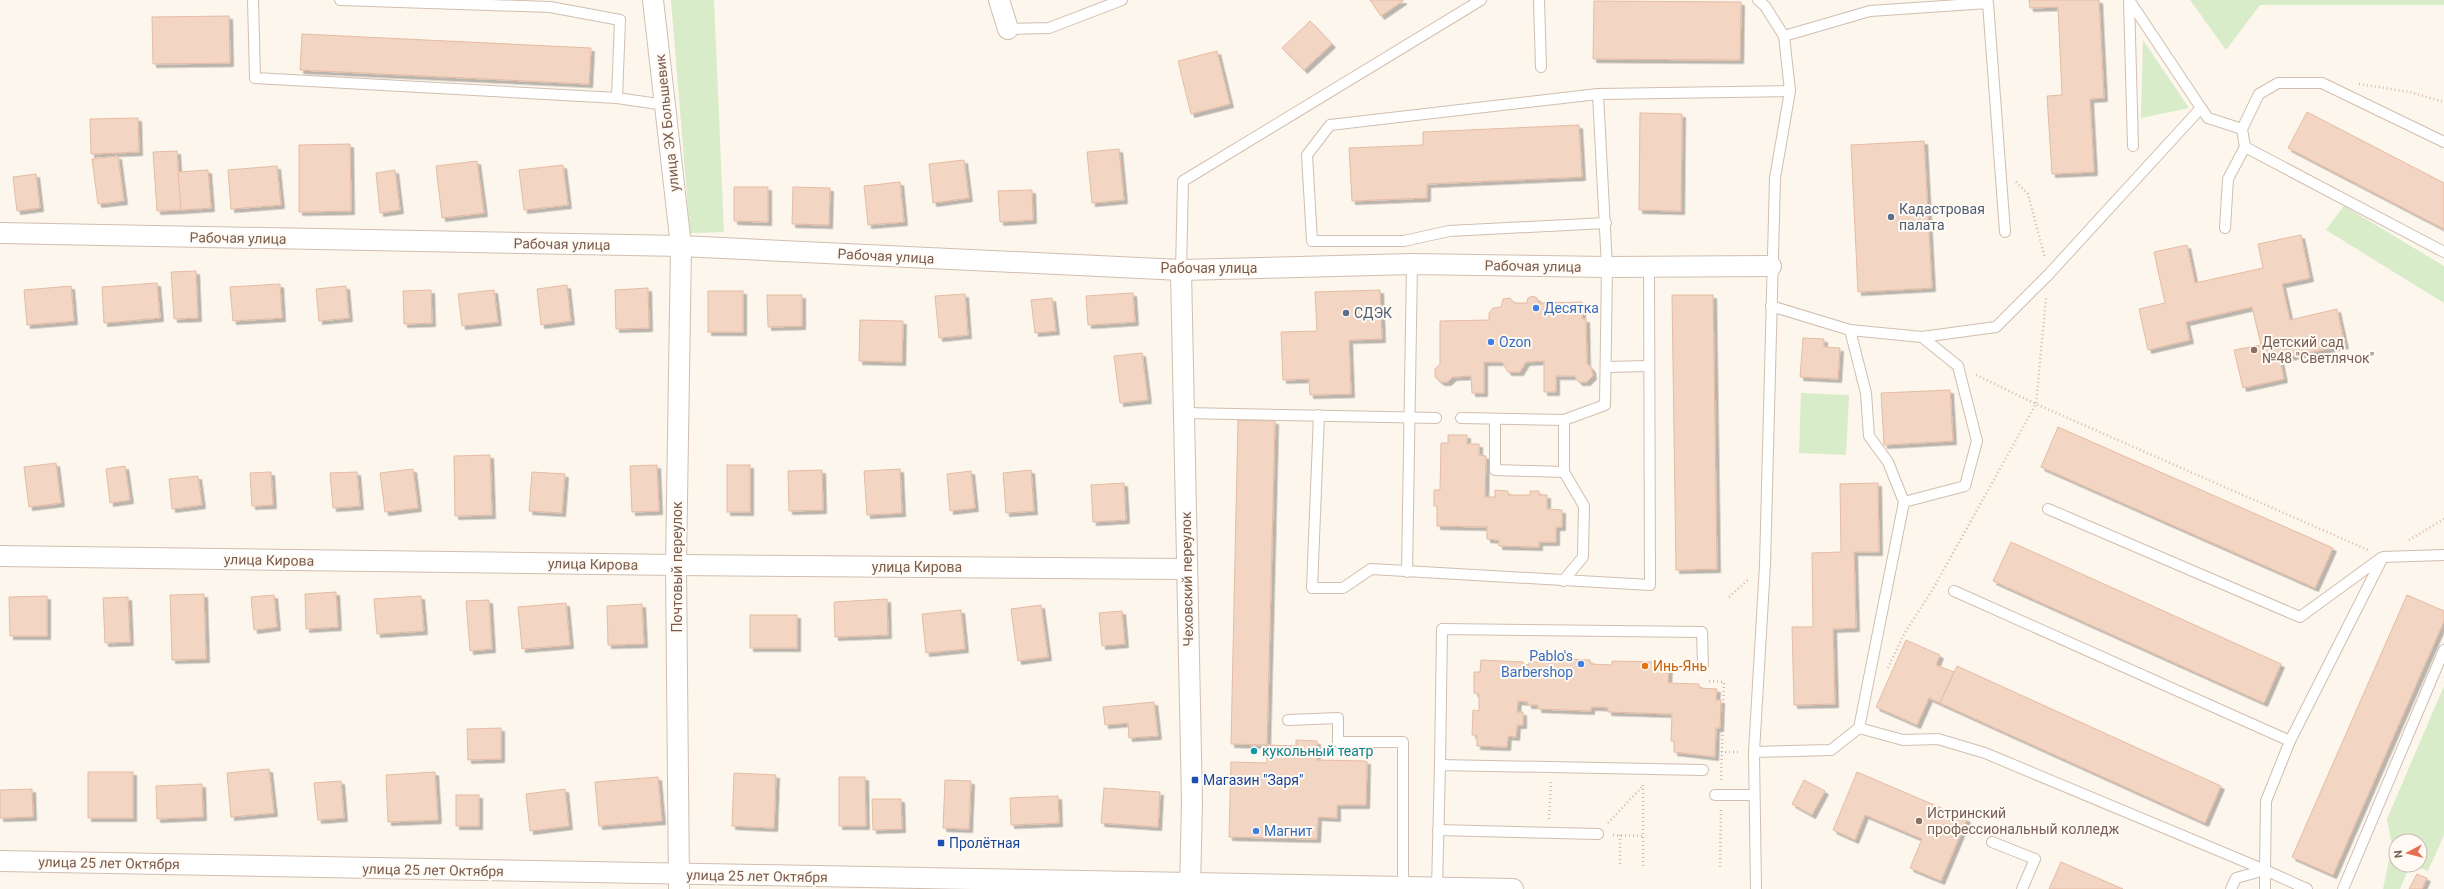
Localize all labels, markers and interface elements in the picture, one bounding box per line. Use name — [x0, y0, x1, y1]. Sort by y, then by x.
street label: улица ЭХ Большевик — [652, 53, 682, 193]
place label: Кадастровая палата — [1899, 201, 1985, 233]
marker: Кадастровая палата — [1886, 212, 1896, 222]
street label: Рабочая улица — [189, 229, 287, 247]
street label: Рабочая улица — [513, 235, 611, 253]
street label: Рабочая улица — [837, 245, 935, 267]
street label: Рабочая улица — [1484, 257, 1582, 275]
street label: Рабочая улица — [1161, 260, 1257, 276]
place label: Десятка — [1544, 300, 1599, 316]
marker: Десятка — [1531, 303, 1541, 313]
place label: СДЭК — [1354, 305, 1392, 321]
marker: СДЭК — [1341, 308, 1351, 318]
place label: Ozon — [1499, 334, 1531, 350]
place label: Детский сад №48 "Светлячок" — [2262, 334, 2374, 366]
marker: Ozon — [1486, 337, 1496, 347]
marker: Детский сад №48 "Светлячок" — [2249, 345, 2259, 355]
street label: Почтовый переулок — [669, 501, 685, 633]
street label: Чеховский переулок — [1178, 511, 1196, 647]
street label: улица Кирова — [224, 551, 314, 569]
street label: улица Кирова — [548, 555, 638, 573]
street label: улица Кирова — [872, 559, 962, 575]
place label: Pablo's Barbershop — [1501, 648, 1573, 680]
place label: Инь-Янь — [1653, 658, 1707, 674]
marker: Pablo's Barbershop — [1576, 659, 1586, 669]
marker: Инь-Янь — [1640, 661, 1650, 671]
place label: кукольный театр — [1262, 743, 1374, 759]
marker: кукольный театр — [1249, 746, 1259, 756]
place label: Магазин "Заря" — [1203, 772, 1304, 788]
marker: Магазин "Заря" — [1190, 775, 1200, 785]
place label: Истринский профессиональный колледж — [1927, 805, 2119, 837]
marker: Истринский профессиональный колледж — [1914, 816, 1924, 826]
place label: Магнит — [1264, 823, 1313, 839]
marker: Магнит — [1251, 826, 1261, 836]
north arrow — [2388, 833, 2428, 873]
place label: Пролётная — [949, 835, 1020, 851]
marker: Пролётная — [936, 838, 946, 848]
text: N — [2392, 849, 2405, 859]
street label: улица 25 лет Октября — [38, 854, 180, 872]
street label: улица 25 лет Октября — [362, 861, 504, 879]
street label: улица 25 лет Октября — [686, 867, 828, 885]

